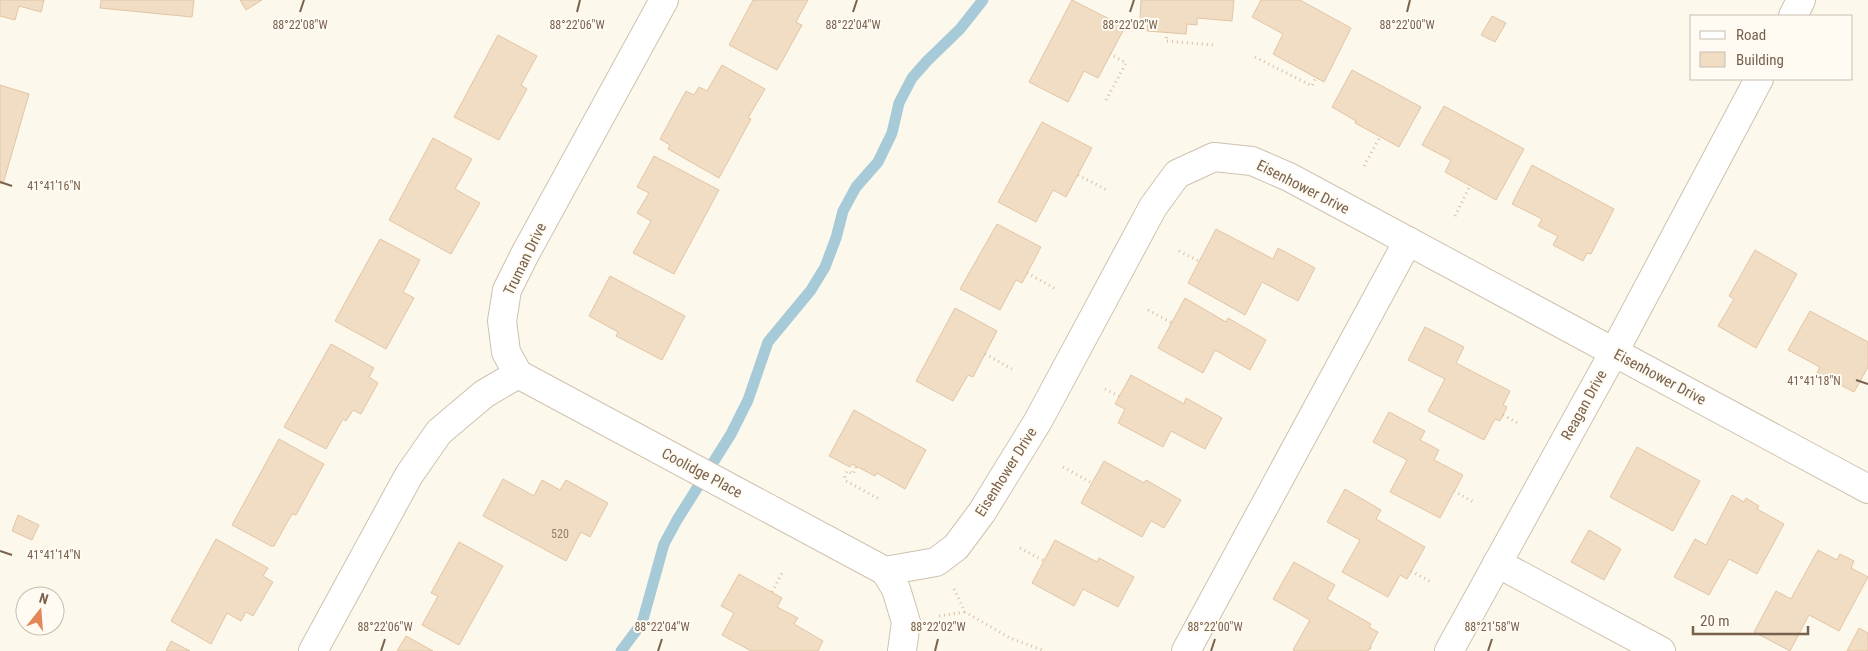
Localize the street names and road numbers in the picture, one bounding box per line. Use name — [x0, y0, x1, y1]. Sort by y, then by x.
street label: Eisenhower Drive — [1254, 156, 1352, 218]
street label: Truman Drive — [500, 220, 550, 298]
street label: Eisenhower Drive — [1611, 345, 1709, 409]
street label: Reagan Drive — [1557, 367, 1611, 443]
street label: Eisenhower Drive — [971, 424, 1041, 520]
street label: Coolidge Place — [659, 444, 745, 502]

